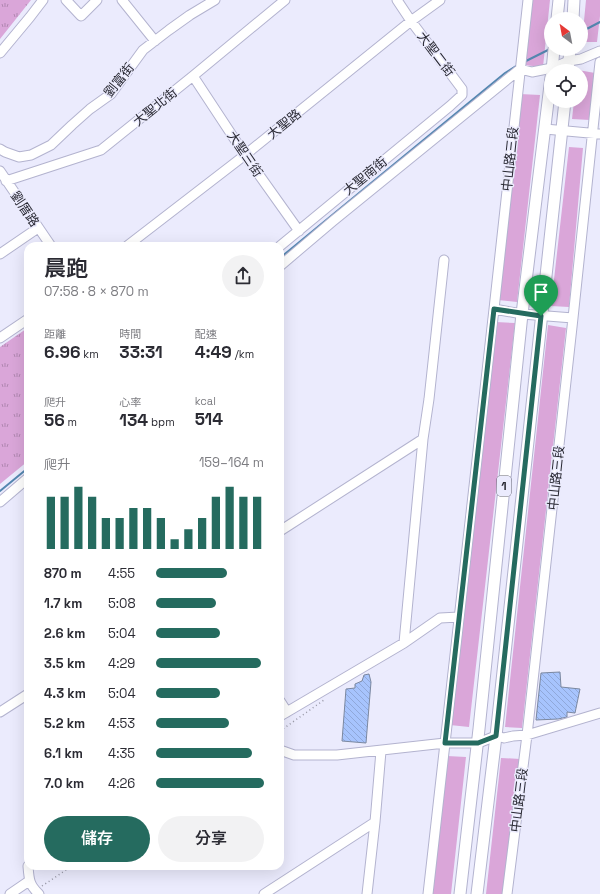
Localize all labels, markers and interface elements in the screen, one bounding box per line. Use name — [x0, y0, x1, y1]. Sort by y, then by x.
north arrow — [544, 12, 588, 56]
map controls — [544, 12, 588, 108]
street label: 大聖二街 — [414, 28, 458, 80]
street label: 劉富街 — [100, 59, 138, 101]
button: locate — [544, 64, 588, 108]
street label: 大聖北街 — [129, 84, 181, 130]
street label: 大聖路 — [263, 105, 305, 143]
street label: 中山路三段 — [498, 126, 522, 192]
street label: 大聖三街 — [223, 128, 267, 180]
street label: 大聖南街 — [339, 153, 391, 199]
street label: 劉厝路 — [7, 188, 43, 230]
text: 晨跑 — [44, 254, 88, 282]
button: share — [222, 255, 264, 297]
pin — [524, 275, 558, 316]
icon: arrive — [530, 281, 552, 303]
text: 07:58 · 8 × 870 m — [44, 283, 149, 300]
text: 距離 — [44, 327, 66, 341]
text: 時間 — [119, 327, 141, 341]
text: 配速 — [195, 327, 217, 341]
text: 6.96 — [44, 341, 81, 363]
text: 33:31 — [119, 341, 163, 363]
text: 4:49 — [195, 341, 232, 363]
text: km — [81, 347, 99, 361]
text: /km — [232, 347, 254, 361]
text: kcal — [195, 394, 216, 408]
text: 爬升 — [44, 395, 66, 409]
text: 心率 — [119, 395, 141, 409]
text: 514 — [195, 408, 223, 430]
text: 56 — [44, 409, 65, 431]
text: 134 — [119, 409, 148, 431]
text: m — [65, 415, 77, 429]
text: bpm — [148, 415, 175, 429]
street label: 中山路三段 — [544, 445, 568, 511]
text: 159–164 m — [199, 454, 264, 471]
text: 爬升 — [44, 456, 70, 473]
road number: 1 — [497, 476, 511, 496]
text: 870 m — [44, 565, 82, 582]
text: 4:55 — [108, 565, 135, 582]
text: 1.7 km — [44, 595, 82, 612]
text: 5:08 — [108, 595, 136, 612]
text: 2.6 km — [44, 625, 85, 642]
text: 5:04 — [108, 625, 136, 642]
text: 3.5 km — [44, 655, 85, 672]
text: 4:29 — [108, 655, 135, 672]
text: 4.3 km — [44, 685, 86, 702]
text: 5:04 — [108, 685, 136, 702]
text: 5.2 km — [44, 715, 85, 732]
text: 4:53 — [108, 715, 135, 732]
text: 6.1 km — [44, 745, 83, 762]
text: 4:35 — [108, 745, 135, 762]
street label: 中山路三段 — [507, 767, 531, 833]
text: 7.0 km — [44, 775, 84, 792]
text: 4:26 — [108, 775, 135, 792]
button: 儲存 — [44, 816, 150, 862]
button: 分享 — [158, 816, 264, 862]

